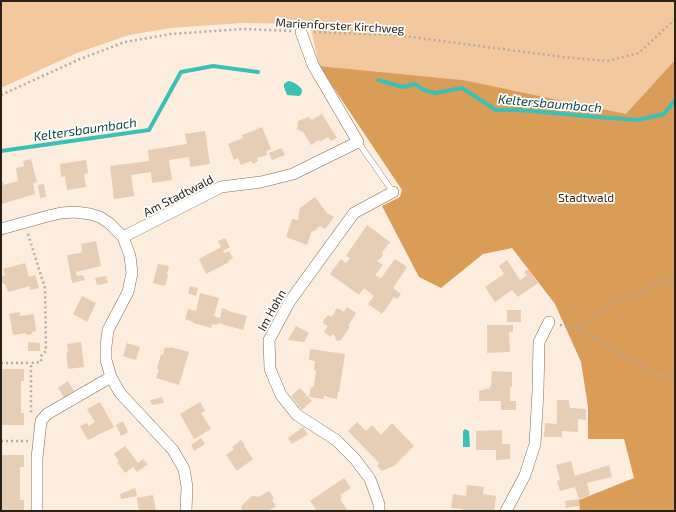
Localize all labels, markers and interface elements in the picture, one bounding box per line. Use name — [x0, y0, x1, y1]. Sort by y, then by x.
street label: Marienforster Kirchweg — [275, 15, 405, 35]
water label: Keltersbaumbach — [497, 90, 603, 116]
water label: Keltersbaumbach — [32, 114, 138, 144]
street label: Am Stadtwald — [141, 171, 215, 219]
park label: Stadtwald — [558, 190, 614, 204]
street label: Im Hohn — [254, 287, 288, 333]

